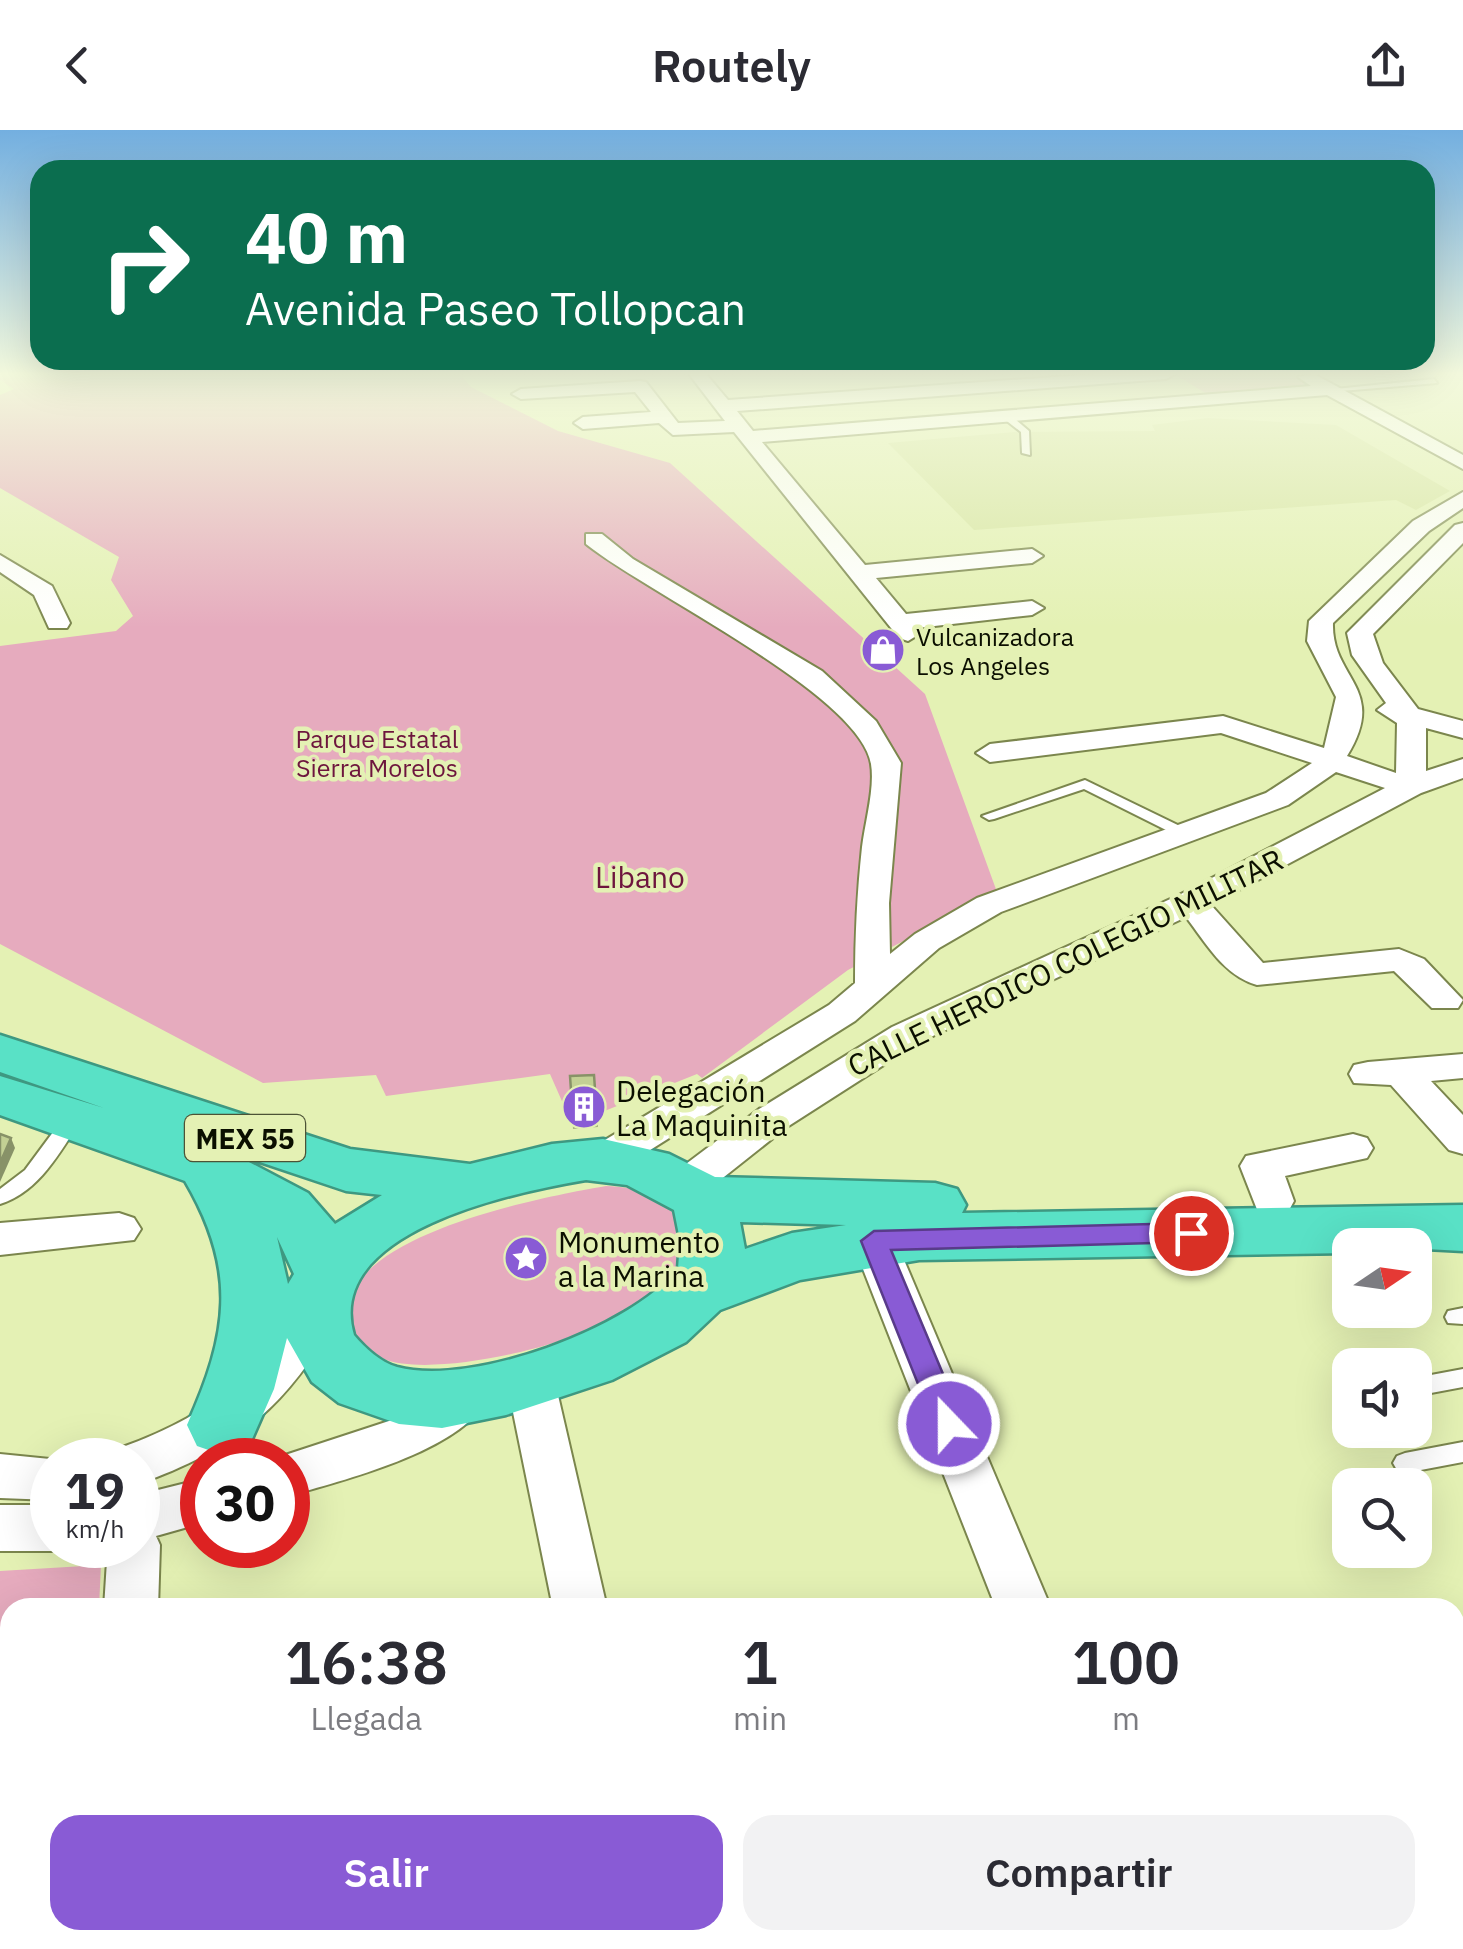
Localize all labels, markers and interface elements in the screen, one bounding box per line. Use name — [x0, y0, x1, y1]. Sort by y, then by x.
text: Routely — [652, 36, 811, 94]
icon: back — [50, 38, 105, 93]
icon: share — [1358, 38, 1413, 93]
text: 40 m — [245, 191, 408, 282]
icon: right — [80, 200, 210, 330]
text: Avenida Paseo Tollopcan — [245, 279, 746, 337]
place label: Vulcanizadora Los Angeles — [916, 620, 1074, 682]
shop icon: Vulcanizadora Los Angeles — [860, 627, 906, 673]
park label: Parque Estatal Sierra Morelos — [295, 722, 459, 784]
street label: CALLE HEROICO COLEGIO MILITAR — [841, 839, 1289, 1085]
park label: Libano — [595, 857, 685, 896]
place label: Delegación La Maquinita — [616, 1071, 788, 1144]
building icon: Delegación La Maquinita — [561, 1084, 607, 1130]
road number: MEX 55 — [185, 1115, 305, 1161]
pin — [1149, 1191, 1234, 1276]
icon: arrive — [1164, 1206, 1219, 1261]
place label: Monumento a la Marina — [558, 1222, 720, 1295]
north arrow — [1332, 1228, 1432, 1328]
map controls — [1332, 1228, 1432, 1568]
place icon: Monumento a la Marina — [503, 1235, 549, 1281]
button: sound — [1332, 1348, 1432, 1448]
position arrow — [897, 1372, 1001, 1476]
speed limit sign: 30 — [180, 1438, 310, 1568]
text: 19 — [65, 1458, 125, 1523]
button: search — [1332, 1468, 1432, 1568]
text: km/h — [66, 1512, 124, 1545]
text: 16:38 — [285, 1622, 448, 1701]
text: 1 — [742, 1622, 778, 1701]
text: 100 — [1072, 1622, 1180, 1701]
text: Llegada — [311, 1697, 422, 1739]
text: min — [733, 1697, 787, 1739]
text: m — [1112, 1697, 1140, 1739]
button: Salir — [50, 1815, 723, 1930]
button: Compartir — [743, 1815, 1415, 1930]

